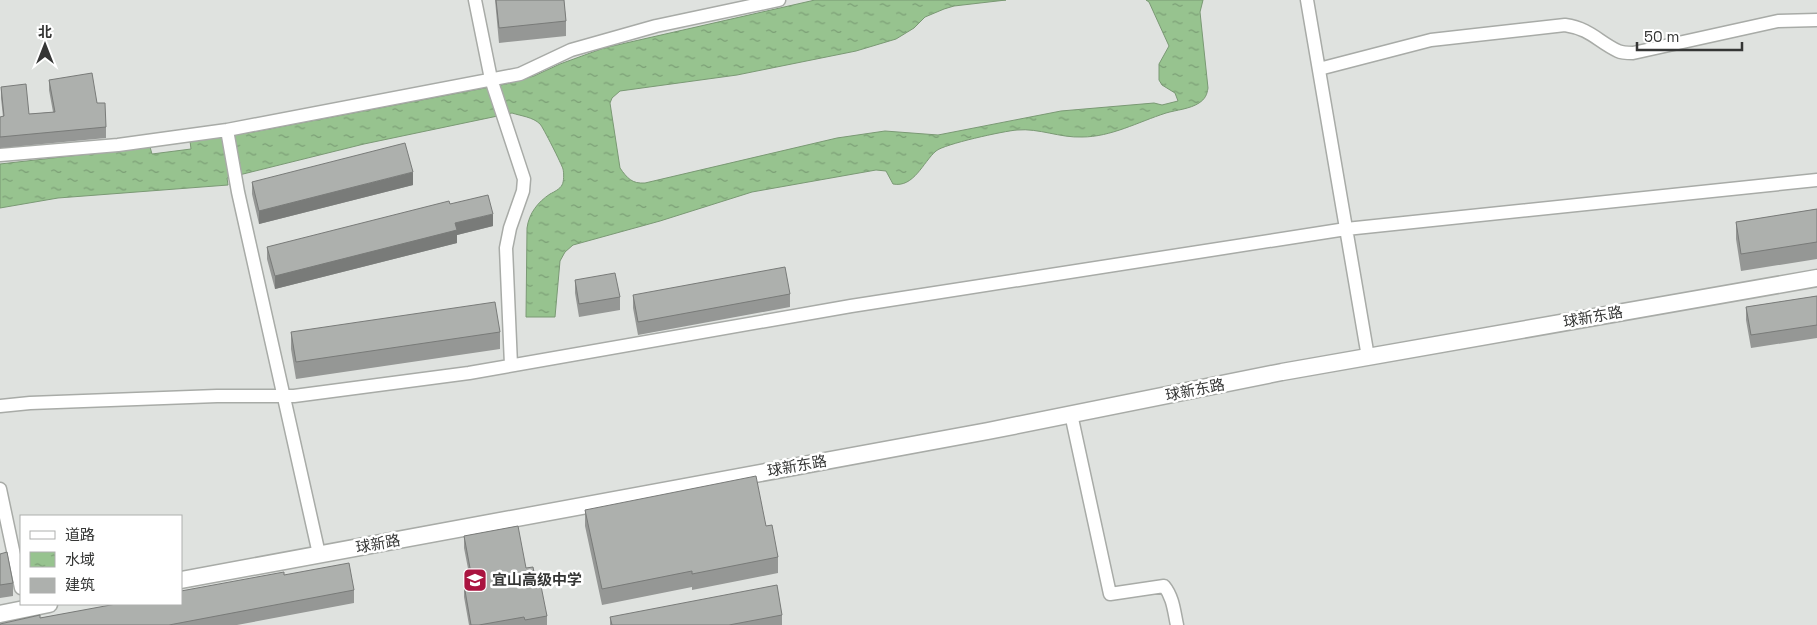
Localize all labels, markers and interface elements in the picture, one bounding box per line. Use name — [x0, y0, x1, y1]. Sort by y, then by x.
north arrow — [20, 20, 70, 70]
scale bar — [1637, 20, 1742, 52]
text: 北 — [38, 23, 52, 41]
text: 50 m — [1644, 27, 1679, 46]
street label: 球新东路 — [1562, 302, 1624, 331]
street label: 球新东路 — [1164, 374, 1226, 405]
street label: 球新东路 — [766, 451, 828, 480]
legend — [20, 515, 182, 605]
text: 道路 — [65, 525, 95, 544]
street label: 球新路 — [354, 530, 402, 557]
text: 水域 — [65, 550, 95, 569]
school or university icon: 宜山高级中学 — [462, 567, 488, 593]
place label: 宜山高级中学 — [492, 570, 582, 589]
text: 建筑 — [65, 575, 95, 594]

